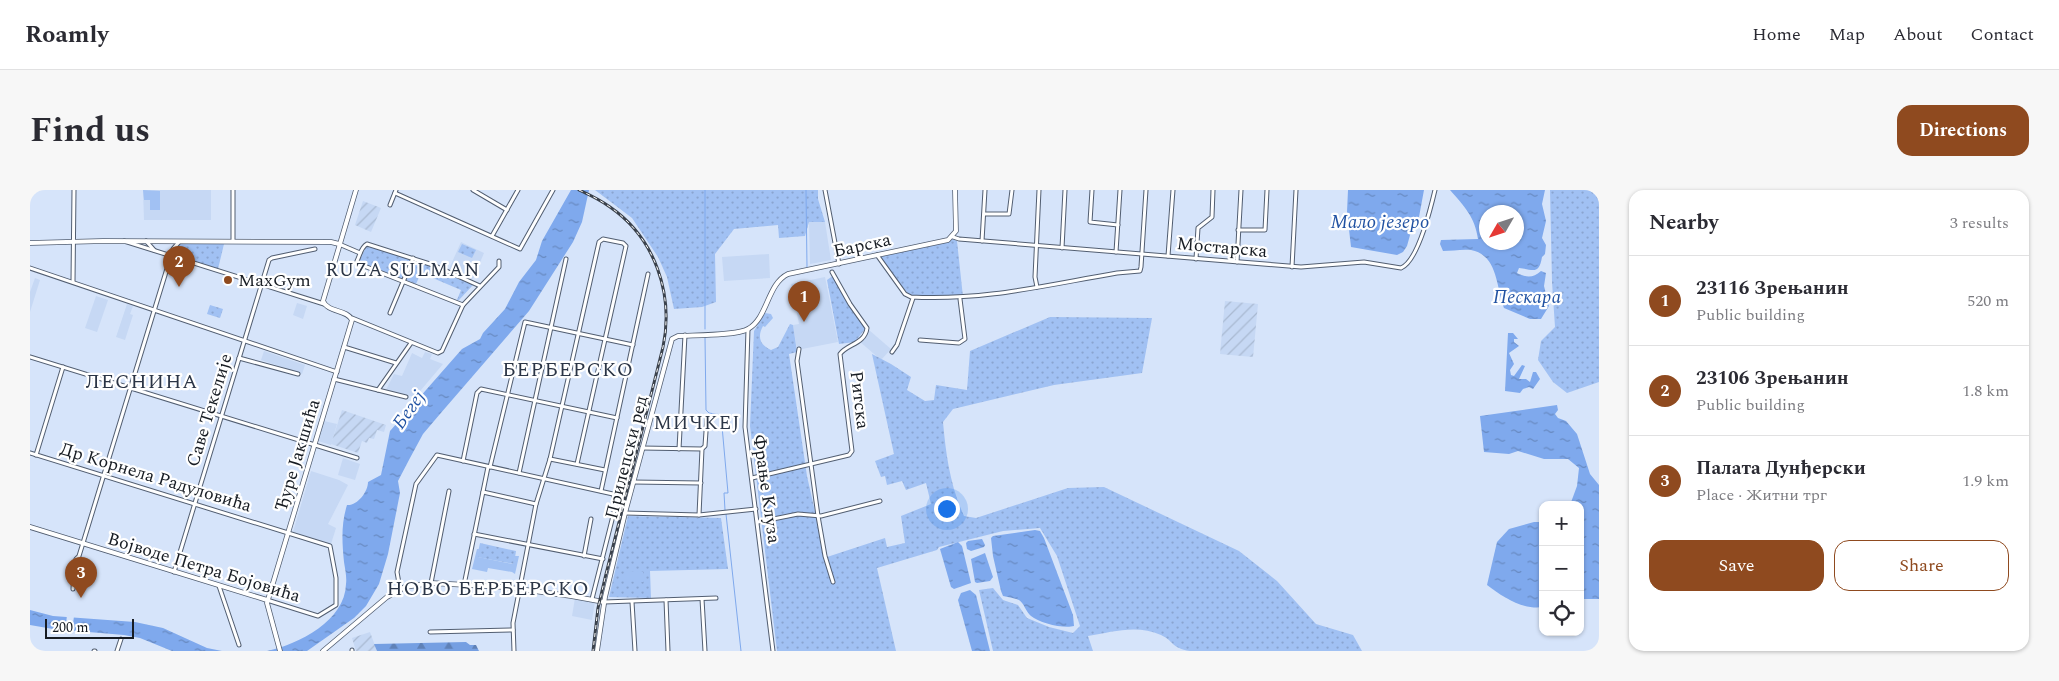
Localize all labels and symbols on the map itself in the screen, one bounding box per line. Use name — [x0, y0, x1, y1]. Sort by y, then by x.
north arrow — [1479, 205, 1524, 250]
water label: Мало језеро — [1331, 208, 1429, 237]
street label: Барска — [831, 226, 894, 265]
street label: Мостарска — [1176, 230, 1269, 265]
pin: 2 — [163, 246, 195, 287]
district label: RUZA SULMAN — [326, 256, 480, 285]
place label: MaxGym — [238, 267, 311, 294]
marker: MaxGym — [222, 274, 234, 286]
pin: 1 — [788, 281, 820, 322]
water label: Пескара — [1493, 283, 1561, 312]
street label: Саве Текелије — [179, 350, 240, 470]
district label: БЕРБЕРСКО — [502, 355, 634, 385]
district label: ЛЕСНИНА — [86, 367, 198, 397]
street label: Ритска — [843, 369, 876, 431]
water label: Бегеј — [385, 384, 433, 435]
street label: Прилепски ред — [598, 392, 655, 522]
street label: Ђуре Јакшића — [268, 396, 327, 515]
district label: МИЧКЕЈ — [653, 409, 741, 438]
street label: Фрање Клуза — [745, 433, 788, 546]
street label: Др Корнела Радуловића — [57, 435, 255, 520]
your location — [934, 496, 960, 522]
street label: Војводе Петра Бојовића — [104, 525, 304, 610]
pin: 3 — [65, 557, 97, 598]
district label: НОВО БЕРБЕРСКО — [386, 574, 590, 604]
scale bar — [45, 616, 134, 639]

